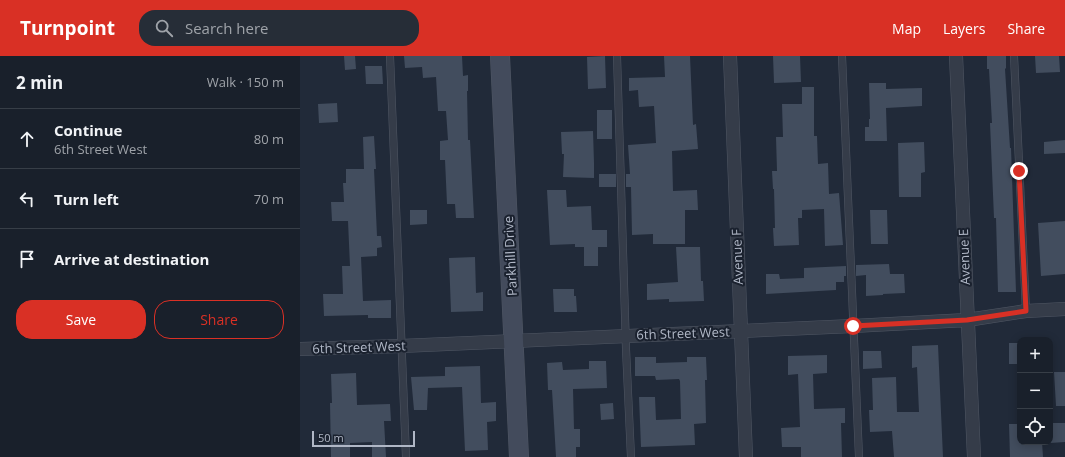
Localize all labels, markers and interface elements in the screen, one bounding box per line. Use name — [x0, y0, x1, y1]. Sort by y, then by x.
search box — [139, 10, 419, 46]
text: Turnpoint — [20, 15, 115, 41]
icon: search — [153, 17, 175, 39]
text: Search here — [185, 18, 269, 38]
text: Map — [892, 19, 921, 38]
text: Layers — [943, 19, 985, 38]
text: Share — [1007, 19, 1045, 38]
text: 2 min — [16, 71, 63, 94]
text: Walk · 150 m — [207, 73, 284, 91]
text: Continue — [54, 120, 122, 140]
icon: ahead — [16, 128, 38, 150]
text: 80 m — [254, 130, 284, 148]
text: 6th Street West — [54, 140, 147, 158]
route end — [1010, 162, 1028, 180]
icon: left — [16, 188, 38, 210]
text: Turn left — [54, 189, 119, 209]
text: 70 m — [254, 190, 284, 208]
street label: Parkhill Drive — [499, 215, 521, 297]
street label: Avenue F — [727, 229, 747, 285]
street label: Avenue E — [954, 229, 974, 285]
icon: arrive — [16, 248, 38, 270]
text: Arrive at destination — [54, 249, 209, 269]
button: Save — [16, 300, 146, 339]
button: Share — [154, 300, 284, 339]
route start — [844, 317, 862, 335]
street label: 6th Street West — [636, 322, 730, 344]
street label: 6th Street West — [312, 336, 406, 358]
map controls — [1017, 337, 1053, 445]
button: + — [1017, 337, 1053, 373]
button: − — [1017, 373, 1053, 409]
button: locate — [1017, 409, 1053, 445]
scale bar — [312, 429, 415, 448]
text: 50 m — [318, 430, 344, 445]

